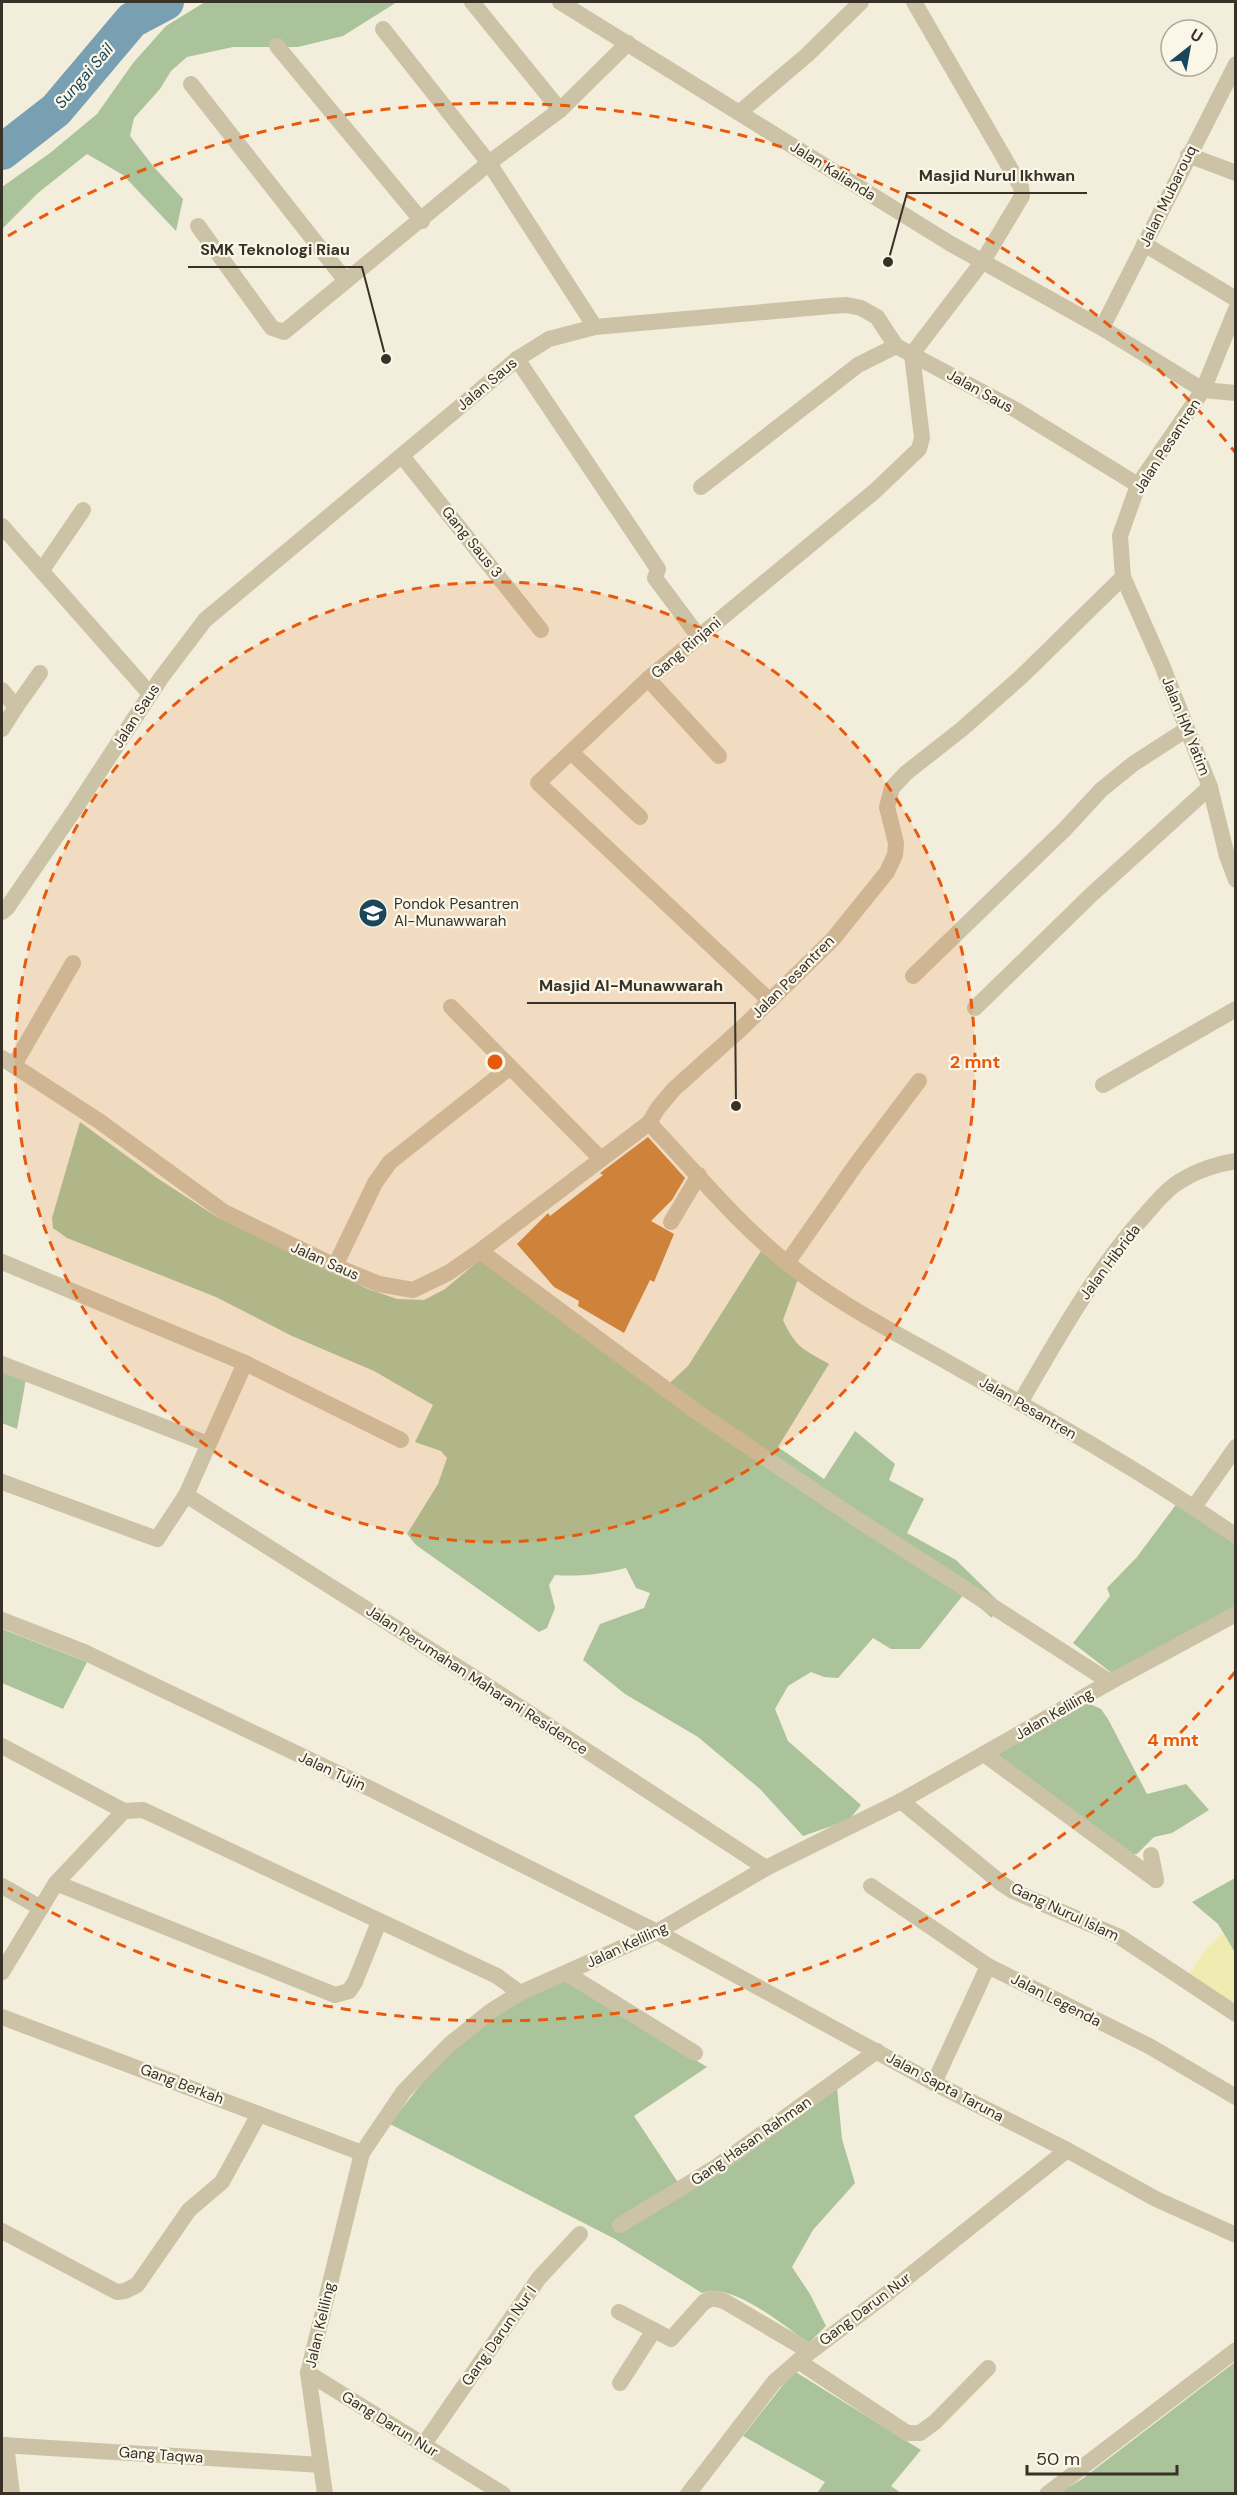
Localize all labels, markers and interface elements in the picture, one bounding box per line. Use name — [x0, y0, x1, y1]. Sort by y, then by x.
north arrow — [1159, 18, 1219, 78]
text: U — [1186, 24, 1207, 47]
water label: Sungai Sail — [50, 39, 118, 113]
street label: Jalan Kalianda — [786, 137, 880, 205]
street label: Jalan Mubarouq — [1135, 142, 1201, 250]
callout: Masjid Nurul Ikhwan — [907, 159, 1087, 193]
text: Masjid Nurul Ikhwan — [919, 165, 1075, 186]
callout: SMK Teknologi Riau — [188, 233, 362, 267]
text: SMK Teknologi Riau — [200, 239, 350, 260]
street label: Jalan Saus — [453, 353, 521, 415]
street label: Jalan Saus — [943, 365, 1017, 417]
street label: Jalan Pesantren — [1129, 395, 1205, 497]
street label: Gang Saus 3 — [437, 502, 507, 582]
street label: Gang Rinjani — [647, 613, 725, 683]
street label: Jalan HM Yatim — [1157, 674, 1215, 778]
street label: Jalan Saus — [108, 680, 164, 752]
place label: Pondok Pesantren Al-Munawwarah — [394, 894, 519, 931]
school or university icon: Pondok Pesantren Al-Munawwarah — [357, 897, 389, 929]
street label: Jalan Pesantren — [747, 931, 839, 1023]
callout: Masjid Al-Munawwarah — [527, 969, 735, 1003]
text: Masjid Al-Munawwarah — [539, 975, 723, 996]
text: 2 mnt — [950, 1050, 1000, 1074]
centre of rings — [485, 1052, 505, 1072]
street label: Jalan Hibrida — [1075, 1220, 1145, 1304]
street label: Jalan Saus — [288, 1237, 362, 1285]
street label: Jalan Pesantren — [976, 1372, 1080, 1444]
street label: Jalan Perumahan Maharani Residence — [362, 1601, 592, 1759]
street label: Jalan Keliling — [1011, 1683, 1097, 1745]
text: 4 mnt — [1147, 1728, 1199, 1752]
street label: Jalan Tujin — [295, 1747, 369, 1795]
street label: Gang Nurul Islam — [1008, 1878, 1122, 1946]
street label: Jalan Keliling — [583, 1917, 671, 1973]
street label: Jalan Legenda — [1008, 1969, 1104, 2031]
street label: Jalan Sapta Taruna — [883, 2048, 1007, 2126]
street label: Gang Berkah — [137, 2059, 227, 2109]
street label: Gang Hasan Rahman — [687, 2092, 815, 2190]
street label: Gang Darun Nur — [815, 2268, 915, 2350]
street label: Jalan Keliling — [300, 2280, 340, 2370]
street label: Gang Darun Nur I — [457, 2282, 541, 2390]
street label: Gang Darun Nur — [338, 2386, 442, 2462]
scale bar — [1027, 2438, 1177, 2476]
street label: Gang Taqwa — [118, 2442, 204, 2468]
text: 50 m — [1036, 2447, 1080, 2471]

